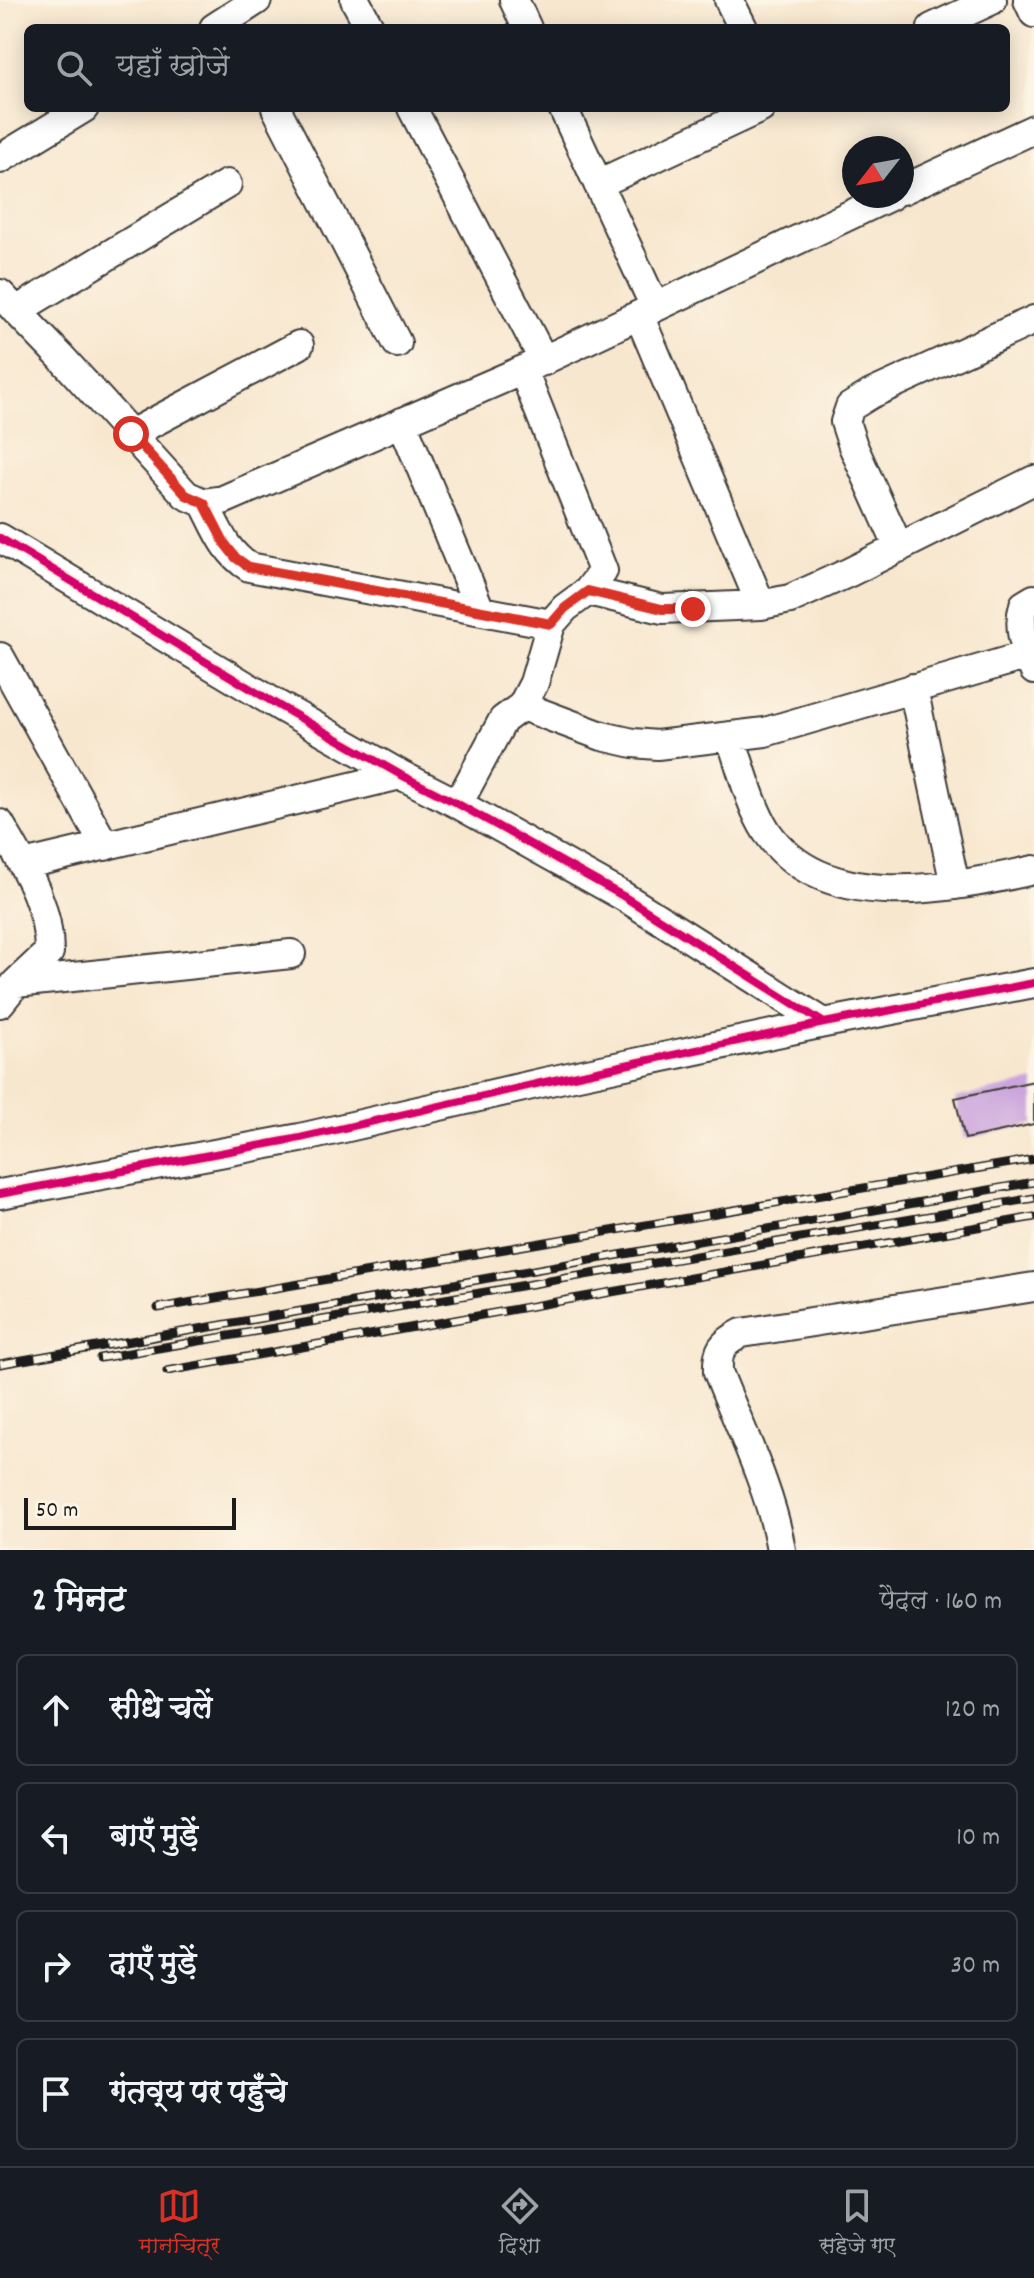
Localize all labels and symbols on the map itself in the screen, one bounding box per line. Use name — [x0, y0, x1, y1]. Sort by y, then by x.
north arrow — [842, 136, 914, 208]
route start — [113, 416, 149, 452]
route end — [675, 591, 711, 627]
scale bar — [24, 1494, 236, 1530]

